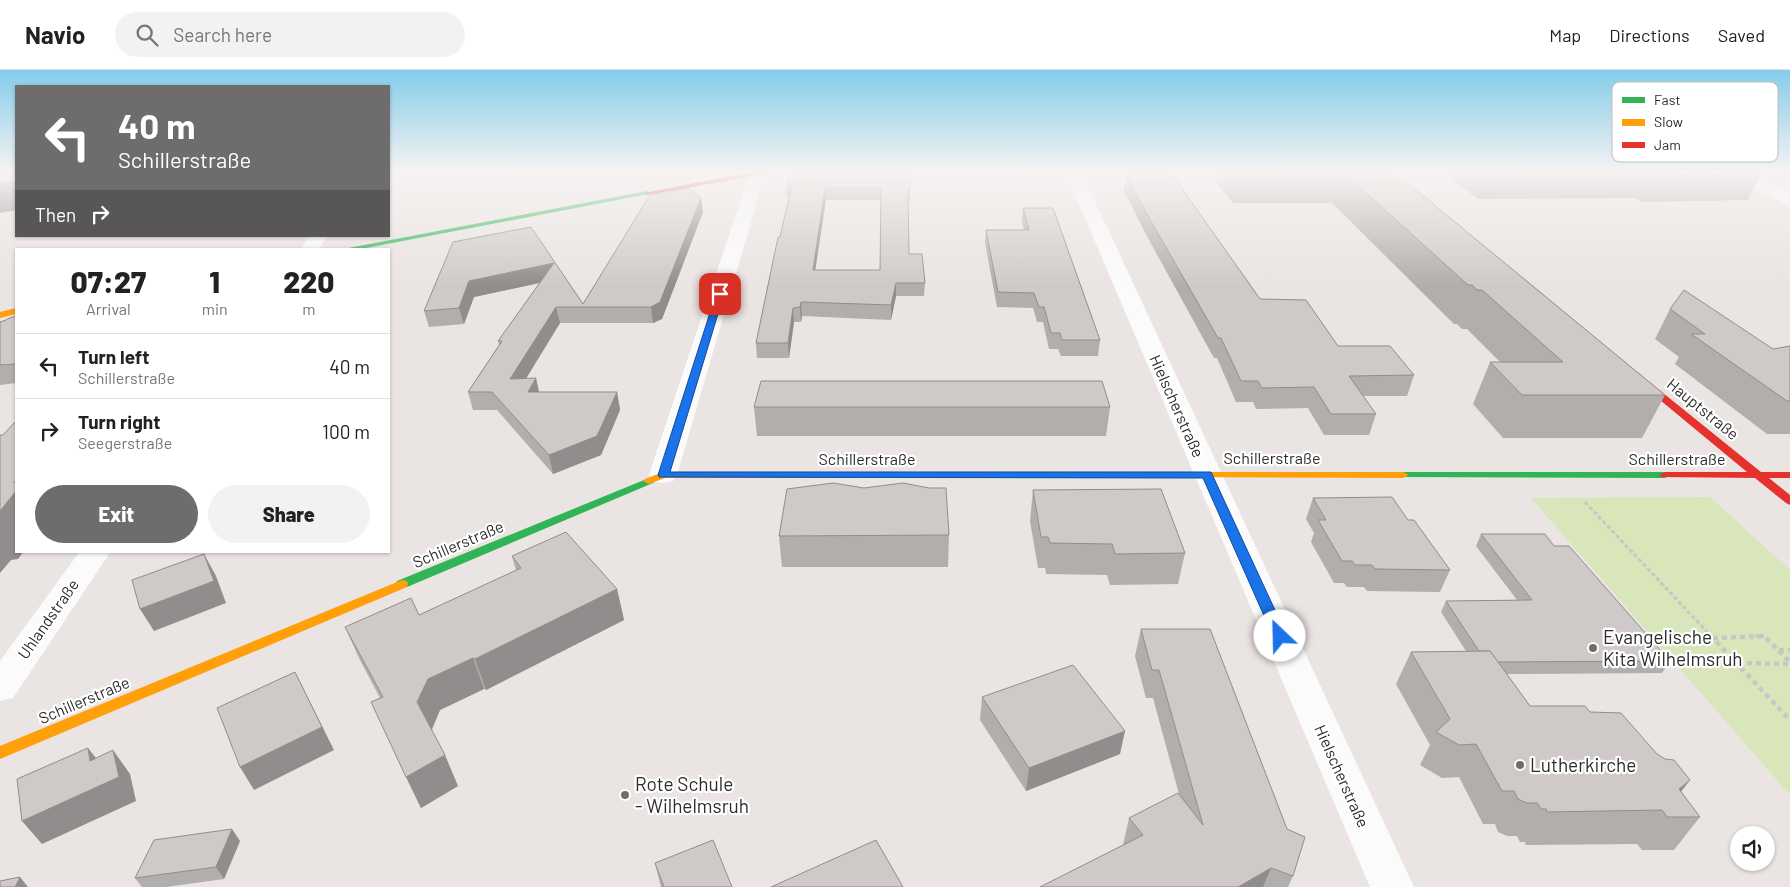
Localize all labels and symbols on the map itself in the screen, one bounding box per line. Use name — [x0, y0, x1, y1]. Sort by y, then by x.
legend — [1612, 82, 1778, 162]
text: Fast — [1654, 91, 1680, 108]
text: Slow — [1654, 113, 1683, 130]
text: Jam — [1654, 136, 1681, 153]
pin — [699, 273, 741, 315]
street label: Hielscherstraße — [1146, 351, 1209, 460]
street label: Hauptstraße — [1664, 374, 1743, 443]
street label: Schillerstraße — [1224, 448, 1320, 467]
street label: Schillerstraße — [819, 449, 915, 468]
street label: Schillerstraße — [1629, 449, 1725, 468]
street label: Schillerstraße — [409, 516, 506, 571]
street label: Uhlandstraße — [13, 575, 82, 662]
position arrow — [1253, 609, 1305, 661]
place label: Evangelische Kita Wilhelmsruh — [1603, 625, 1743, 670]
marker: Evangelische Kita Wilhelmsruh — [1587, 642, 1599, 654]
street label: Schillerstraße — [35, 672, 132, 727]
street label: Hielscherstraße — [1311, 721, 1374, 830]
place label: Lutherkirche — [1530, 753, 1636, 776]
marker: Lutherkirche — [1514, 759, 1526, 771]
place label: Rote Schule - Wilhelmsruh — [635, 772, 749, 817]
marker: Rote Schule - Wilhelmsruh — [619, 789, 631, 801]

